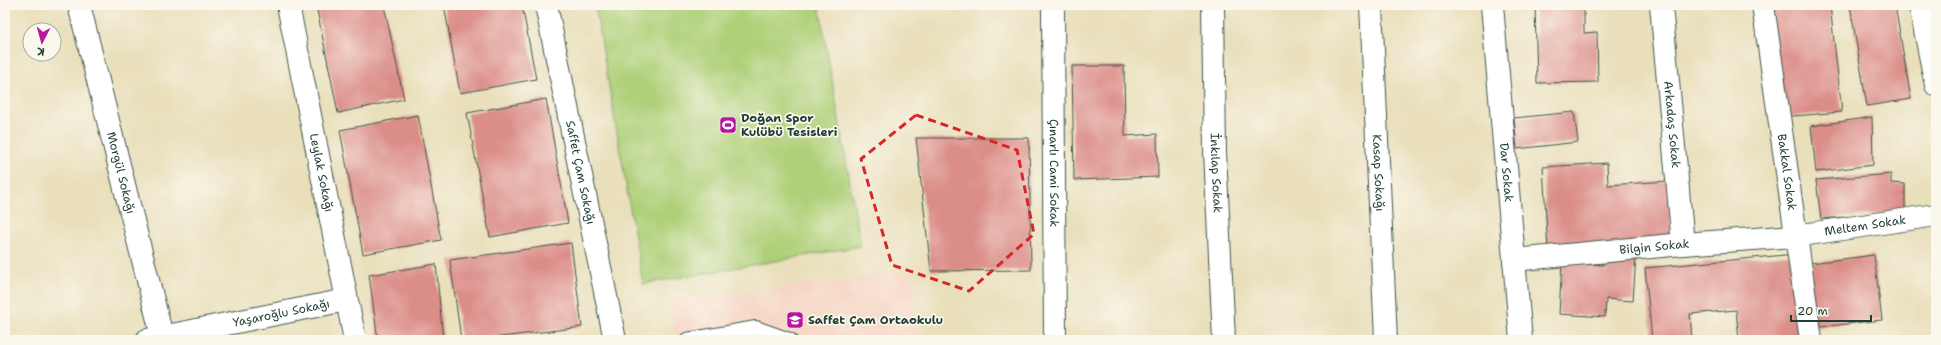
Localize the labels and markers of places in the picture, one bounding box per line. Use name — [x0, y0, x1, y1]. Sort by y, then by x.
place label: Doğan Spor Kulübü Tesisleri — [741, 110, 838, 140]
sports icon: Doğan Spor Kulübü Tesisleri — [718, 115, 738, 135]
school or university icon: Saffet Çam Ortaokulu — [785, 310, 805, 330]
place label: Saffet Çam Ortaokulu — [808, 312, 943, 328]

